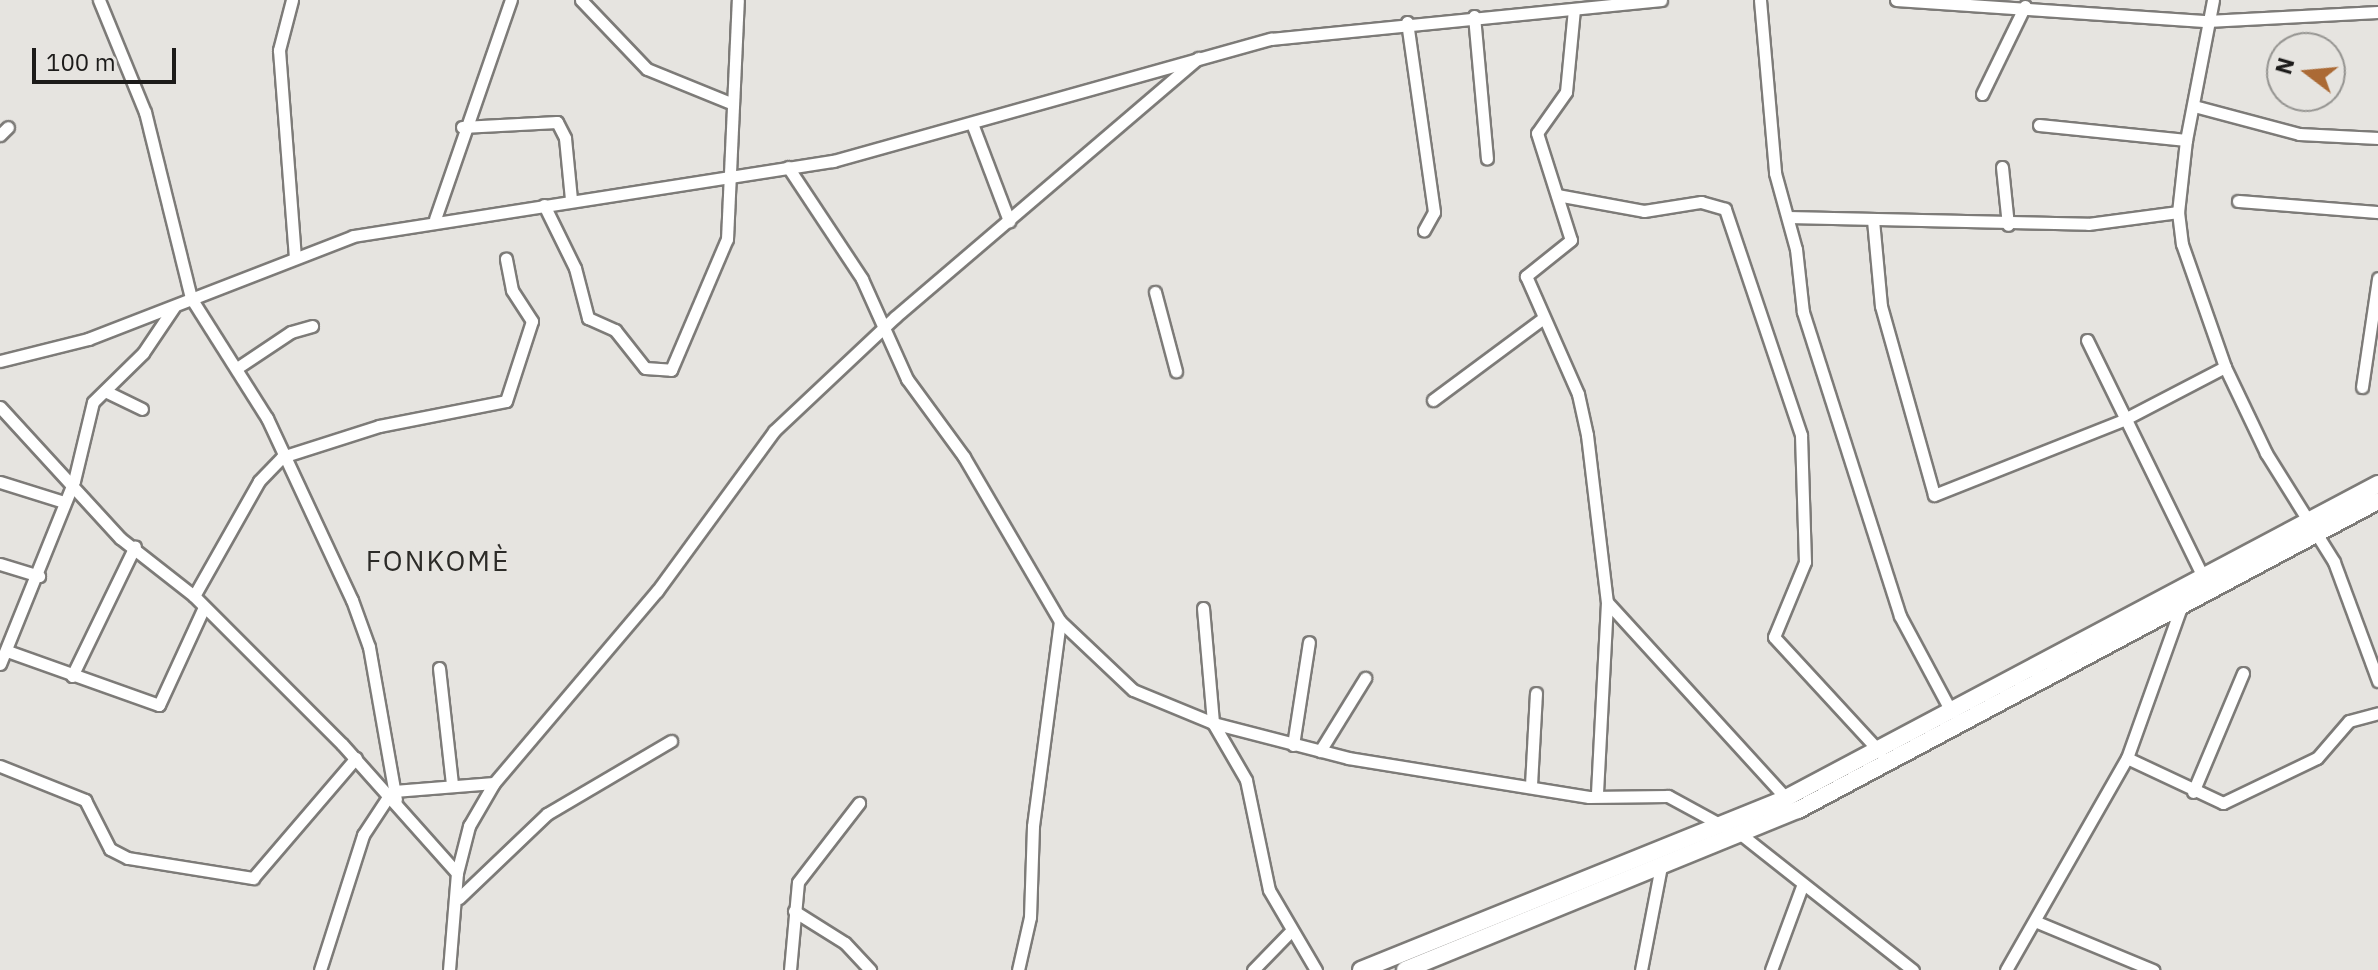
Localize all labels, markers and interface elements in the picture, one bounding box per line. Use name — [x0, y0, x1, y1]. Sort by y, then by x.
scale bar — [36, 32, 180, 82]
north arrow — [2266, 32, 2346, 112]
text: 100 m — [46, 46, 116, 78]
text: N — [2268, 54, 2301, 77]
district label: FONKOMÈ — [366, 544, 510, 578]

